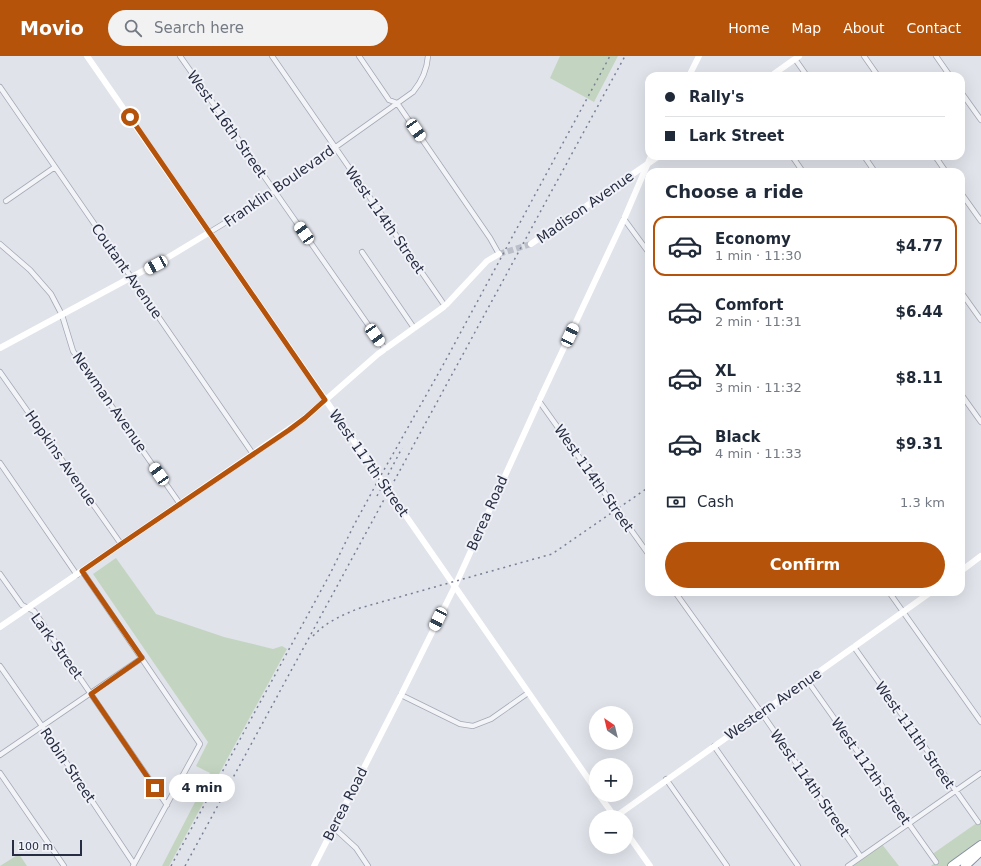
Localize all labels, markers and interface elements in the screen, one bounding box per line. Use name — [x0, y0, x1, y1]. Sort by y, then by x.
search box — [108, 10, 388, 46]
text: Movio — [20, 17, 84, 39]
icon: search — [122, 17, 144, 39]
text: Search here — [154, 19, 244, 37]
text: Home — [728, 20, 770, 36]
text: Map — [792, 20, 821, 36]
text: About — [843, 20, 885, 36]
text: Contact — [907, 20, 961, 36]
street label: West 116th Street — [184, 67, 270, 181]
text: Rally's — [689, 88, 744, 106]
route start — [121, 108, 139, 126]
car — [404, 117, 428, 143]
text: Lark Street — [689, 127, 784, 145]
street label: Franklin Boulevard — [221, 142, 337, 230]
street label: West 114th Street — [342, 163, 428, 277]
street label: Madison Avenue — [533, 168, 637, 246]
text: Choose a ride — [665, 181, 804, 202]
street label: Coutant Avenue — [88, 220, 166, 322]
car — [292, 220, 316, 246]
icon: car — [667, 228, 703, 264]
text: Economy — [715, 230, 791, 248]
text: $4.77 — [896, 237, 943, 255]
text: 1 min · 11:30 — [715, 248, 802, 263]
car — [143, 254, 169, 276]
icon: car — [667, 294, 703, 330]
text: Comfort — [715, 296, 783, 314]
text: $6.44 — [896, 303, 943, 321]
text: 2 min · 11:31 — [715, 314, 802, 329]
car — [363, 322, 387, 348]
car — [559, 322, 581, 348]
street label: Newman Avenue — [70, 349, 150, 455]
icon: car — [667, 360, 703, 396]
text: XL — [715, 362, 736, 380]
text: $8.11 — [896, 369, 943, 387]
text: 3 min · 11:32 — [715, 380, 802, 395]
street label: West 117th Street — [326, 406, 412, 520]
street label: Hopkins Avenue — [22, 407, 100, 509]
street label: West 114th Street — [551, 421, 637, 535]
icon: car — [667, 426, 703, 462]
text: Black — [715, 428, 761, 446]
text: $9.31 — [896, 435, 943, 453]
text: 4 min · 11:33 — [715, 446, 802, 461]
car — [147, 461, 171, 487]
street label: Berea Road — [463, 473, 511, 553]
icon: cash — [665, 491, 687, 513]
text: Cash — [697, 493, 734, 511]
text: 1.3 km — [900, 495, 945, 510]
button: Confirm — [665, 542, 945, 588]
car — [427, 606, 449, 632]
street label: Lark Street — [28, 610, 86, 682]
street label: Western Avenue — [722, 665, 824, 743]
street label: West 111th Street — [872, 678, 958, 792]
north arrow — [589, 706, 633, 750]
map controls — [589, 706, 633, 854]
street label: West 112th Street — [828, 714, 914, 828]
street label: Robin Street — [37, 725, 99, 806]
street label: West 114th Street — [767, 726, 853, 840]
button: + — [589, 758, 633, 802]
street label: Berea Road — [320, 765, 370, 843]
callout: 4 min — [169, 774, 235, 802]
route end — [146, 779, 164, 797]
text: 4 min — [182, 780, 222, 795]
button: − — [589, 810, 633, 854]
scale bar — [12, 838, 82, 857]
text: 100 m — [18, 840, 53, 853]

